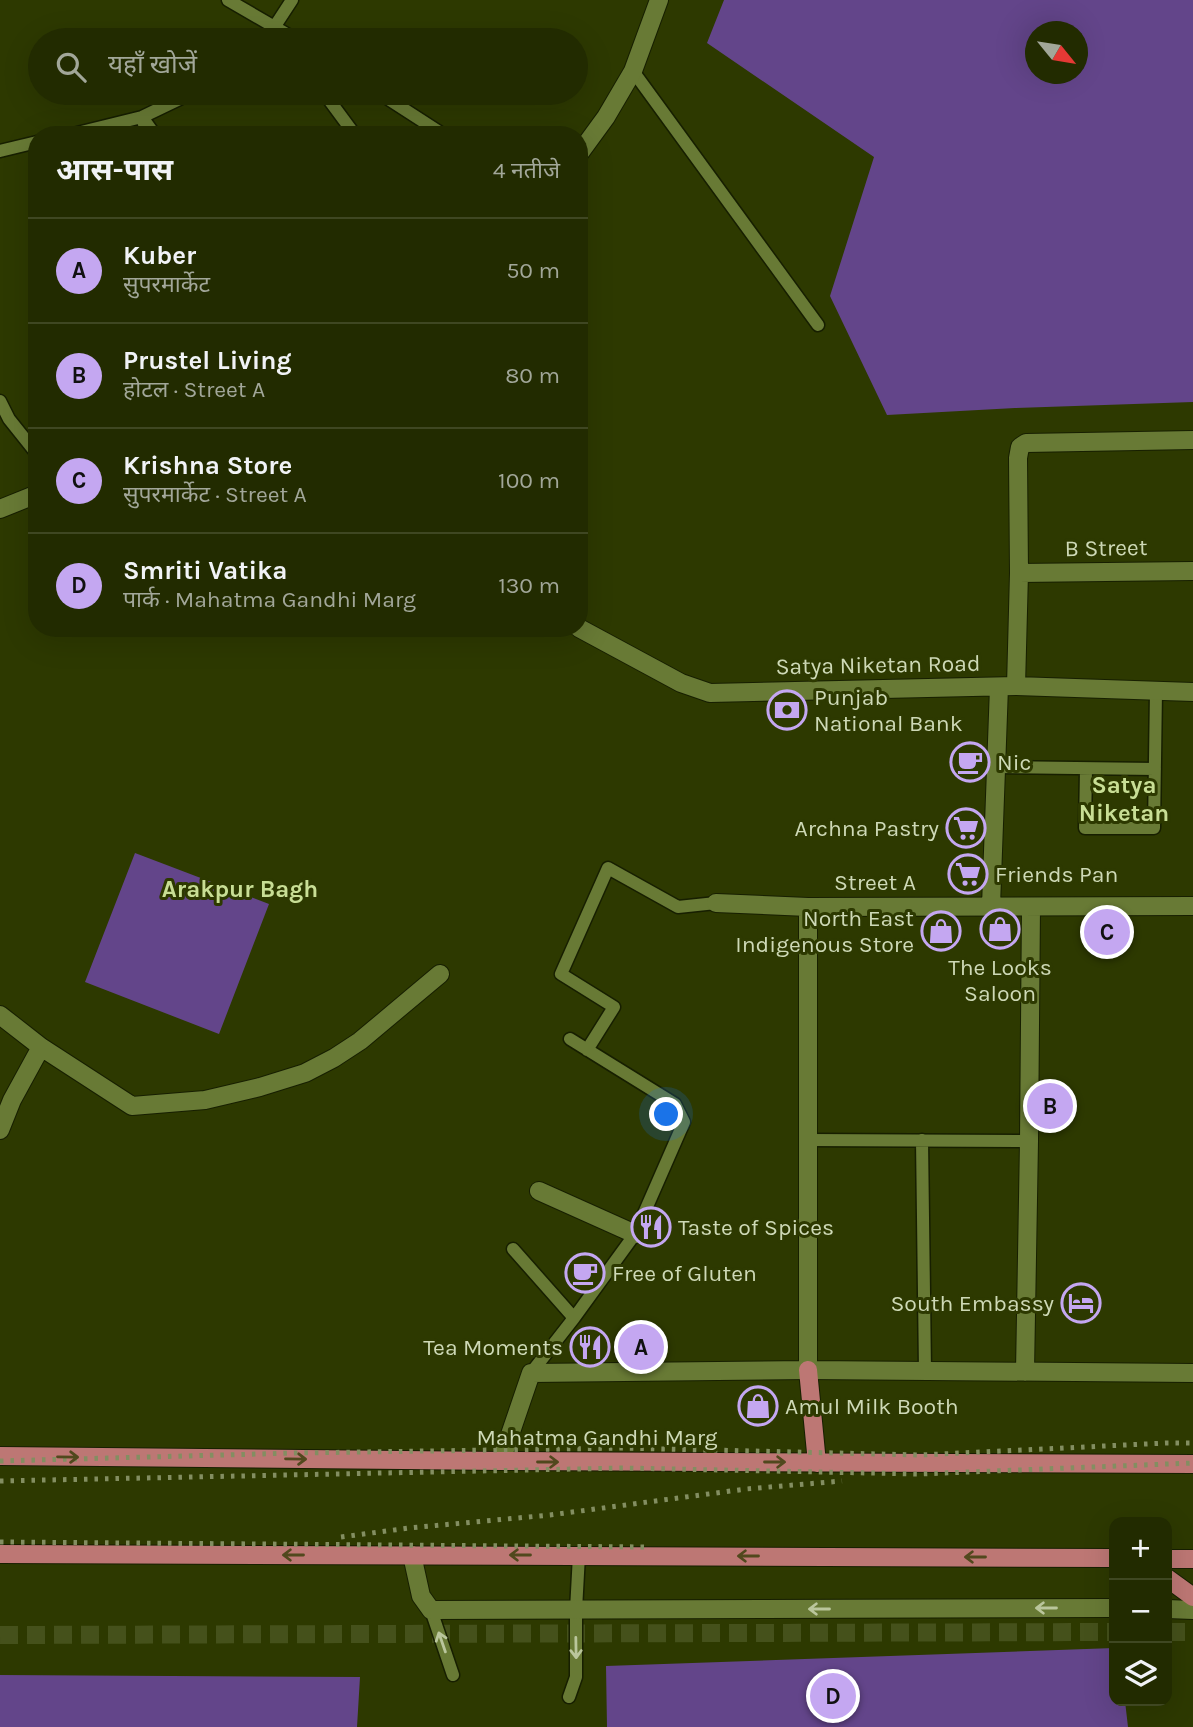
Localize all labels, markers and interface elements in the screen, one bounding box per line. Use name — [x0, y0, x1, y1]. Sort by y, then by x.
north arrow — [1025, 21, 1088, 84]
search box — [28, 28, 588, 105]
icon: search — [52, 48, 90, 86]
text: यहाँ खोजें — [108, 49, 197, 80]
text: आस-पास — [56, 152, 173, 188]
text: 4 नतीजे — [493, 157, 560, 184]
text: Kuber — [123, 240, 196, 271]
text: A — [72, 257, 86, 284]
text: 50 m — [506, 257, 560, 284]
text: सुपरमार्केट — [123, 271, 210, 298]
text: Prustel Living — [123, 345, 292, 376]
text: B — [72, 362, 86, 389]
text: 80 m — [505, 362, 560, 389]
text: होटल · Street A — [123, 376, 265, 403]
text: Krishna Store — [123, 450, 292, 481]
text: C — [72, 467, 86, 494]
text: 100 m — [498, 467, 560, 494]
text: सुपरमार्केट · Street A — [123, 481, 307, 508]
street label: B Street — [1064, 534, 1148, 562]
text: Smriti Vatika — [123, 555, 288, 586]
text: D — [71, 572, 87, 599]
text: 130 m — [498, 572, 560, 599]
text: पार्क · Mahatma Gandhi Marg — [123, 586, 416, 613]
street label: Satya Niketan Road — [775, 650, 981, 680]
place label: Punjab National Bank — [814, 684, 963, 737]
bank icon: Punjab National Bank — [766, 689, 808, 731]
cafe icon: Nic — [949, 741, 991, 783]
place label: Nic — [997, 749, 1031, 776]
district label: Satya Niketan — [1079, 771, 1169, 827]
supermarket icon: Archna Pastry — [945, 807, 987, 849]
place label: Archna Pastry — [795, 815, 939, 842]
supermarket icon: Friends Pan — [947, 853, 989, 895]
place label: Friends Pan — [995, 861, 1118, 888]
street label: Street A — [834, 869, 916, 896]
district label: Arakpur Bagh — [162, 875, 318, 903]
place label: North East Indigenous Store — [735, 905, 914, 958]
pin: C — [1084, 906, 1130, 958]
shop icon: The Looks Saloon — [979, 908, 1021, 950]
shop icon: North East Indigenous Store — [920, 910, 962, 952]
place label: The Looks Saloon — [948, 954, 1052, 1007]
pin: B — [1027, 1080, 1073, 1132]
your location — [649, 1097, 683, 1131]
restaurant icon: Taste of Spices — [630, 1206, 672, 1248]
place label: Taste of Spices — [678, 1214, 834, 1241]
cafe icon: Free of Gluten — [564, 1252, 606, 1294]
place label: Free of Gluten — [612, 1260, 757, 1287]
hotel icon: South Embassy — [1060, 1282, 1102, 1324]
place label: South Embassy — [890, 1290, 1054, 1317]
pin: A — [618, 1321, 664, 1373]
restaurant icon: Tea Moments — [569, 1326, 611, 1368]
place label: Tea Moments — [423, 1334, 563, 1361]
shop icon: Amul Milk Booth — [737, 1385, 779, 1427]
place label: Amul Milk Booth — [785, 1393, 959, 1420]
street label: Mahatma Gandhi Marg — [476, 1424, 718, 1451]
one-way arrow — [56, 1450, 79, 1463]
one-way arrow — [284, 1452, 307, 1466]
one-way arrow — [536, 1455, 559, 1469]
one-way arrow — [763, 1455, 786, 1469]
map controls — [1109, 1517, 1172, 1706]
button: + — [1109, 1517, 1172, 1580]
one-way arrow — [281, 1548, 304, 1562]
one-way arrow — [509, 1548, 532, 1562]
one-way arrow — [736, 1549, 759, 1563]
one-way arrow — [964, 1550, 987, 1564]
button: − — [1109, 1580, 1172, 1643]
one-way arrow — [1035, 1601, 1058, 1615]
one-way arrow — [807, 1602, 830, 1616]
one-way arrow — [435, 1632, 447, 1654]
one-way arrow — [569, 1636, 583, 1659]
button: layers — [1109, 1643, 1172, 1706]
pin: D — [810, 1670, 856, 1722]

